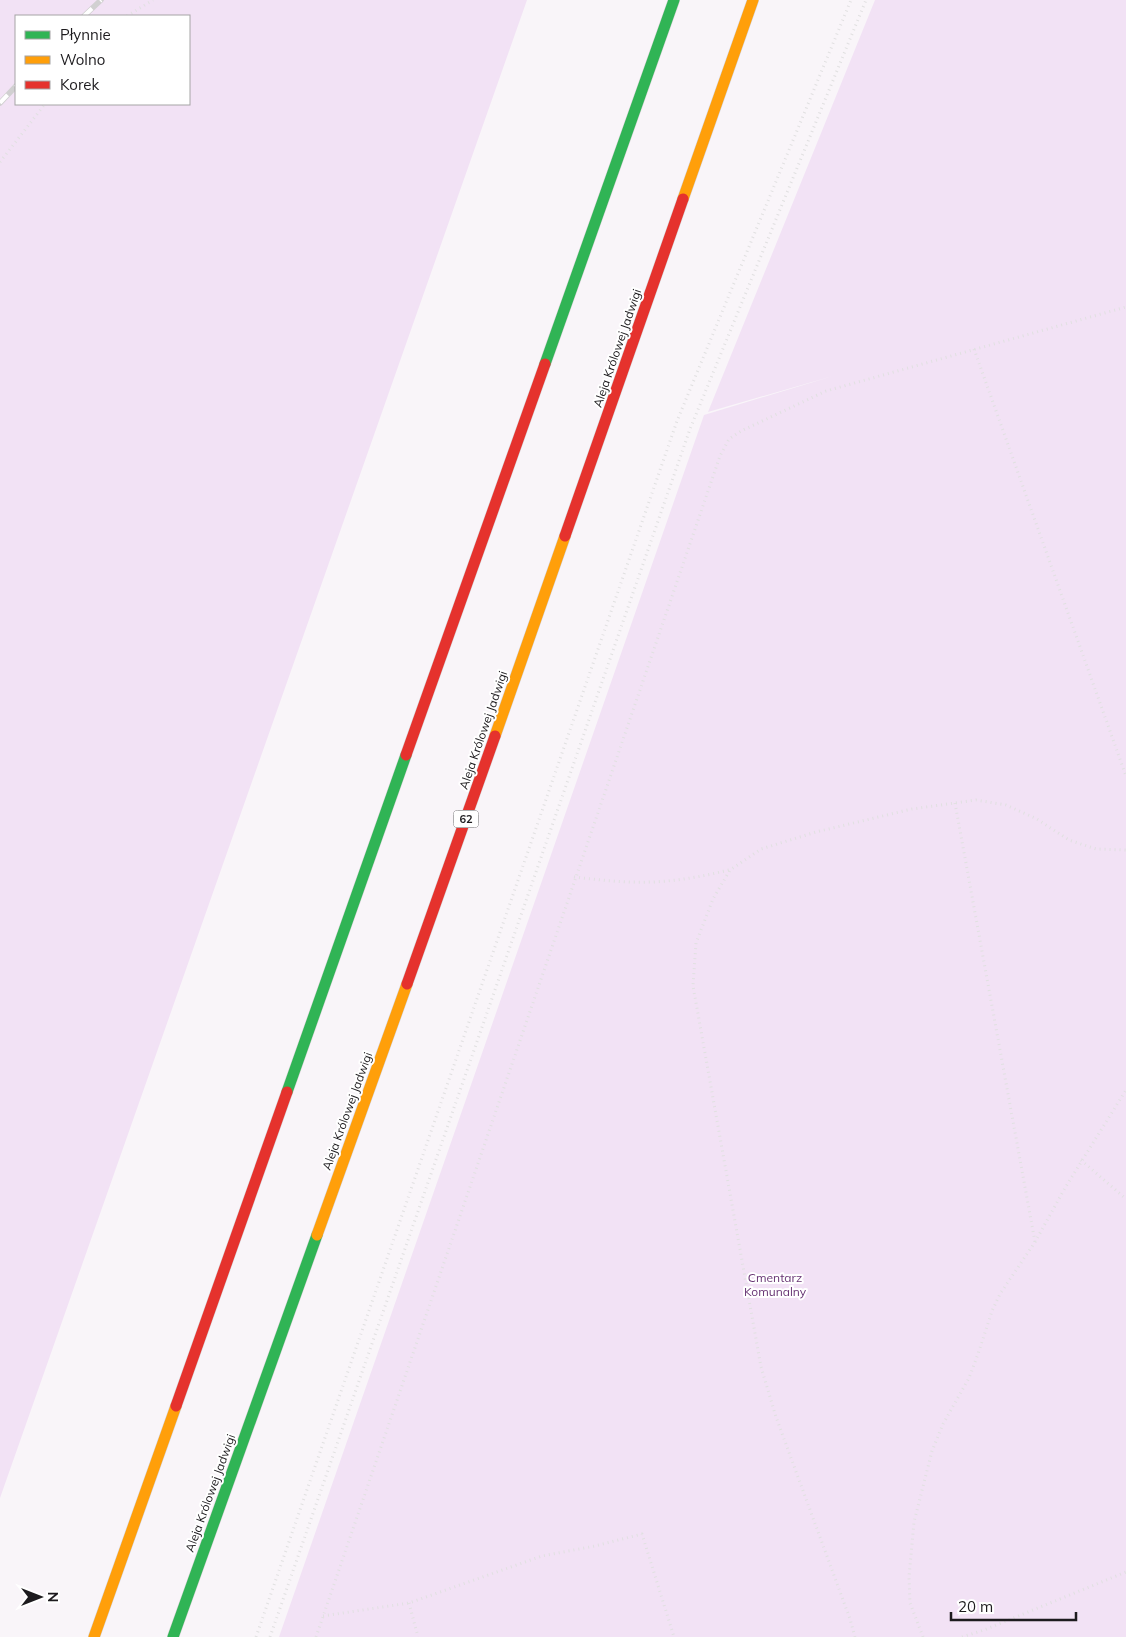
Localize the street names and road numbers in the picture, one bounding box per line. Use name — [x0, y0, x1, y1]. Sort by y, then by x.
street label: Aleja Królowej Jadwigi — [590, 287, 644, 409]
street label: Aleja Królowej Jadwigi — [456, 669, 510, 791]
road number: 62 — [454, 811, 478, 828]
street label: Aleja Królowej Jadwigi — [319, 1050, 375, 1172]
street label: Aleja Królowej Jadwigi — [182, 1432, 238, 1554]

